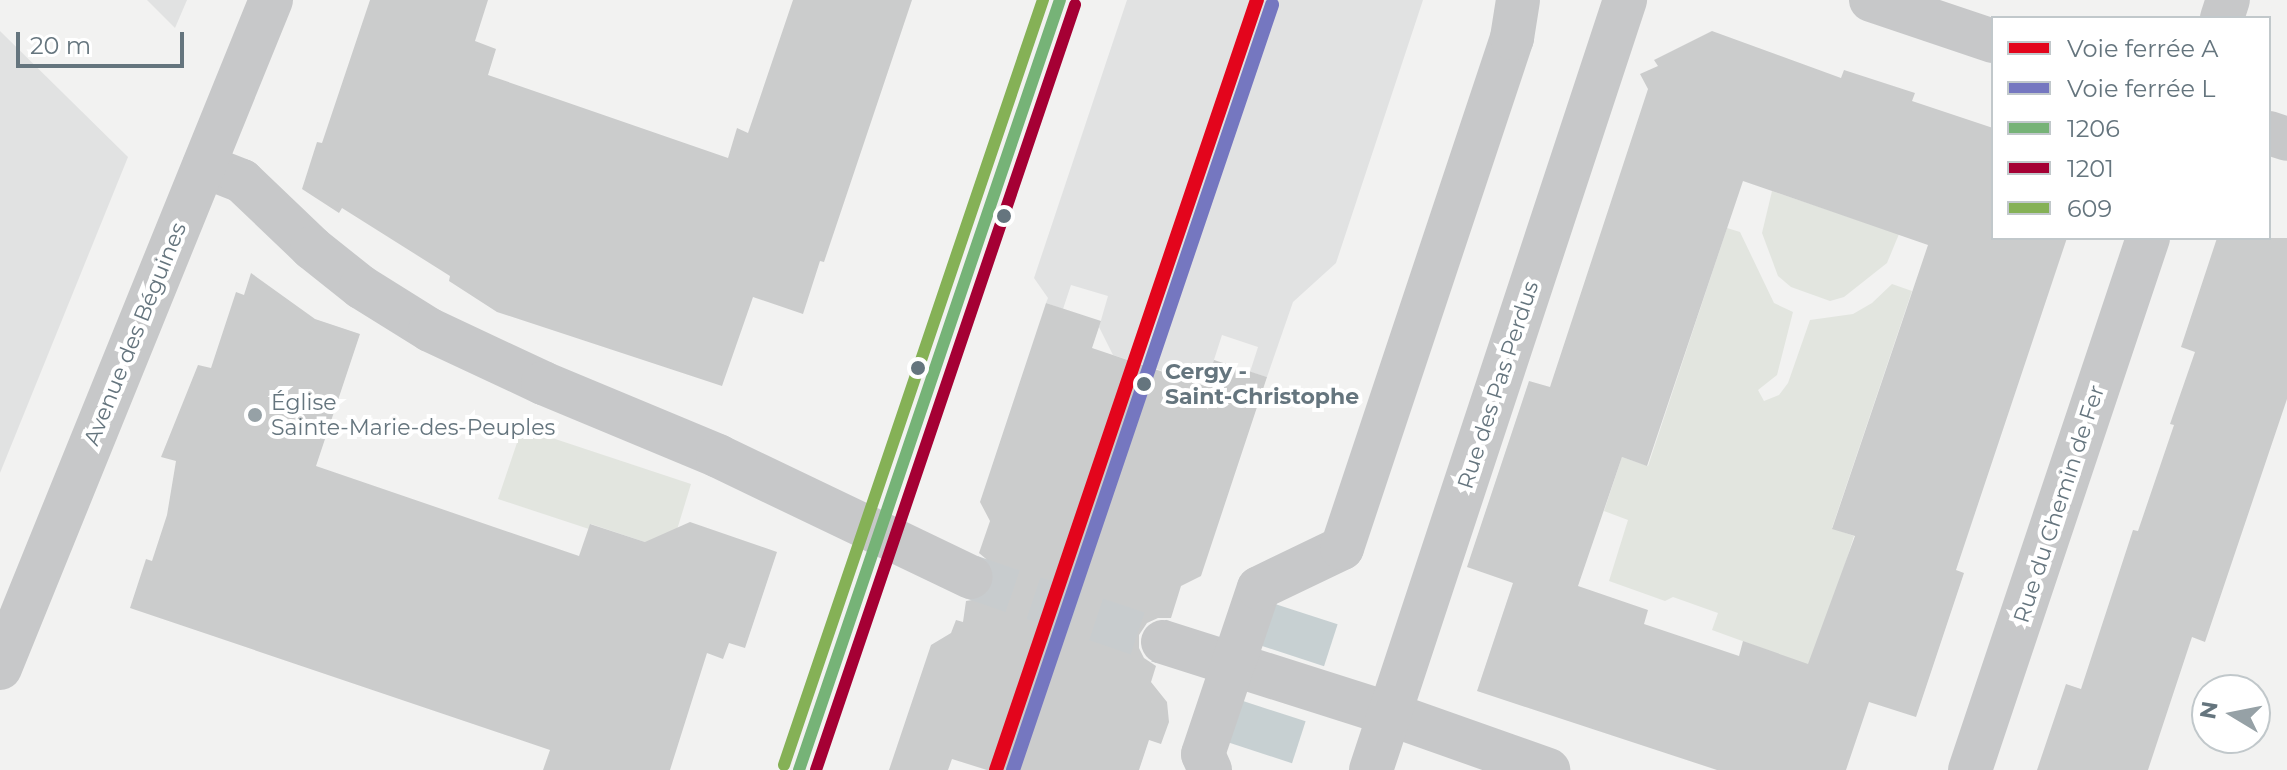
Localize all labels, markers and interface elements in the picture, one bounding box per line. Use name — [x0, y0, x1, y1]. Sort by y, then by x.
scale bar — [20, 16, 188, 66]
legend — [1991, 16, 2271, 240]
text: 20 m — [30, 31, 91, 60]
text: Voie ferrée A — [2067, 34, 2218, 63]
text: Voie ferrée L — [2067, 74, 2215, 103]
text: 1206 — [2067, 114, 2120, 143]
text: 1201 — [2067, 154, 2114, 183]
text: 609 — [2067, 194, 2112, 223]
unlabelled marker — [996, 208, 1012, 224]
street label: Avenue des Béguines — [78, 219, 192, 449]
street label: Rue des Pas Perdus — [1452, 278, 1544, 492]
place label: Cergy - Saint-Christophe — [1165, 358, 1359, 410]
unlabelled marker — [910, 360, 926, 376]
marker: Cergy - Saint-Christophe — [1130, 370, 1158, 398]
street label: Rue du Chemin de Fer — [2008, 382, 2110, 626]
place label: Église Sainte-Marie-des-Peuples — [271, 389, 555, 440]
marker: Église Sainte-Marie-des-Peuples — [246, 406, 264, 424]
north arrow — [2191, 674, 2271, 754]
text: N — [2194, 699, 2224, 721]

